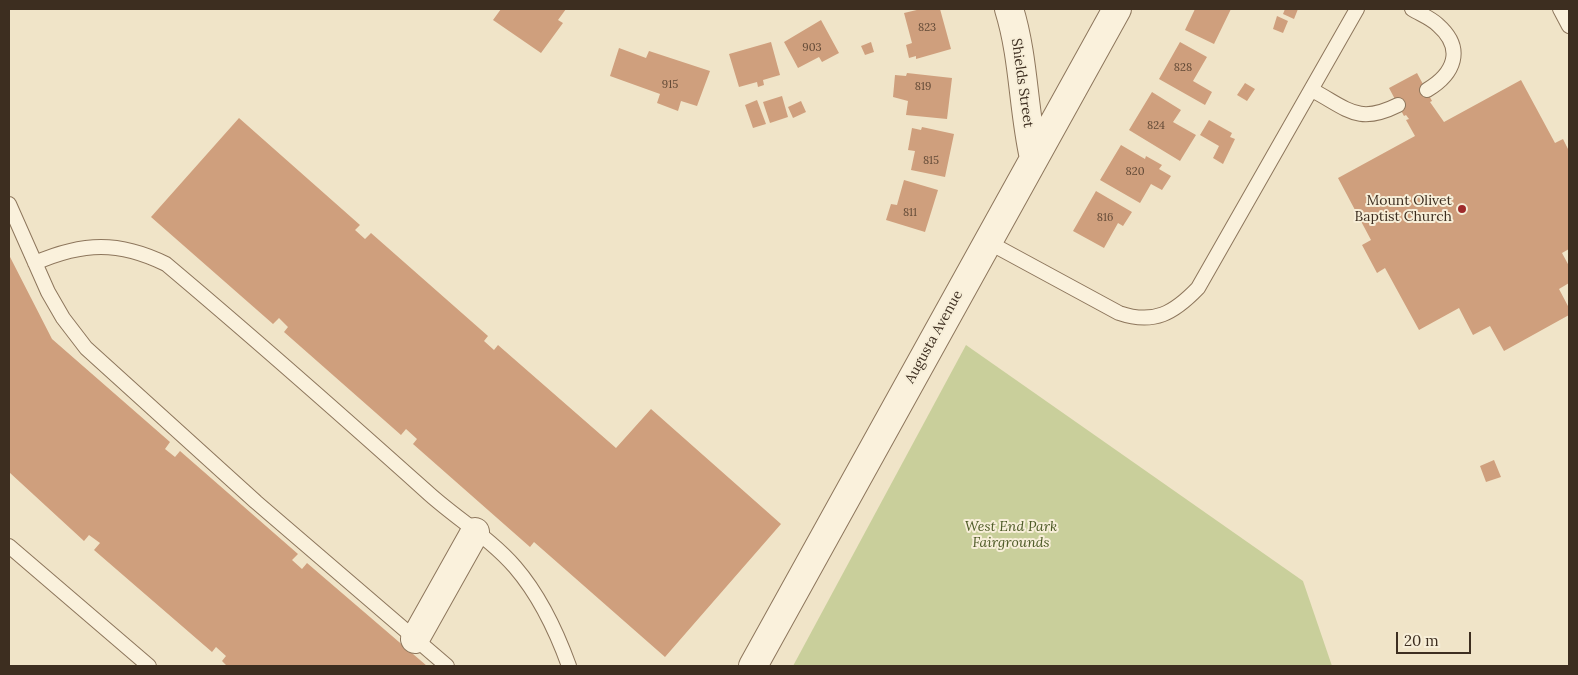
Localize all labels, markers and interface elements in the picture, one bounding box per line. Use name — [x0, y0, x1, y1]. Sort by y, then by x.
house number: 823 — [918, 21, 936, 35]
street label: Shields Street — [1007, 37, 1037, 129]
house number: 903 — [802, 41, 822, 55]
house number: 828 — [1174, 61, 1192, 75]
house number: 915 — [662, 78, 678, 92]
house number: 819 — [915, 80, 931, 94]
house number: 824 — [1147, 119, 1165, 133]
house number: 815 — [923, 154, 939, 168]
house number: 820 — [1126, 165, 1144, 179]
place label: Mount Olivet Baptist Church — [1354, 193, 1452, 226]
marker: Mount Olivet Baptist Church — [1456, 203, 1468, 215]
house number: 811 — [903, 206, 917, 220]
house number: 816 — [1097, 211, 1113, 225]
street label: Augusta Avenue — [902, 288, 966, 386]
park label: West End Park Fairgrounds — [965, 519, 1057, 552]
scale bar — [1398, 622, 1473, 654]
text: 20 m — [1404, 631, 1439, 650]

